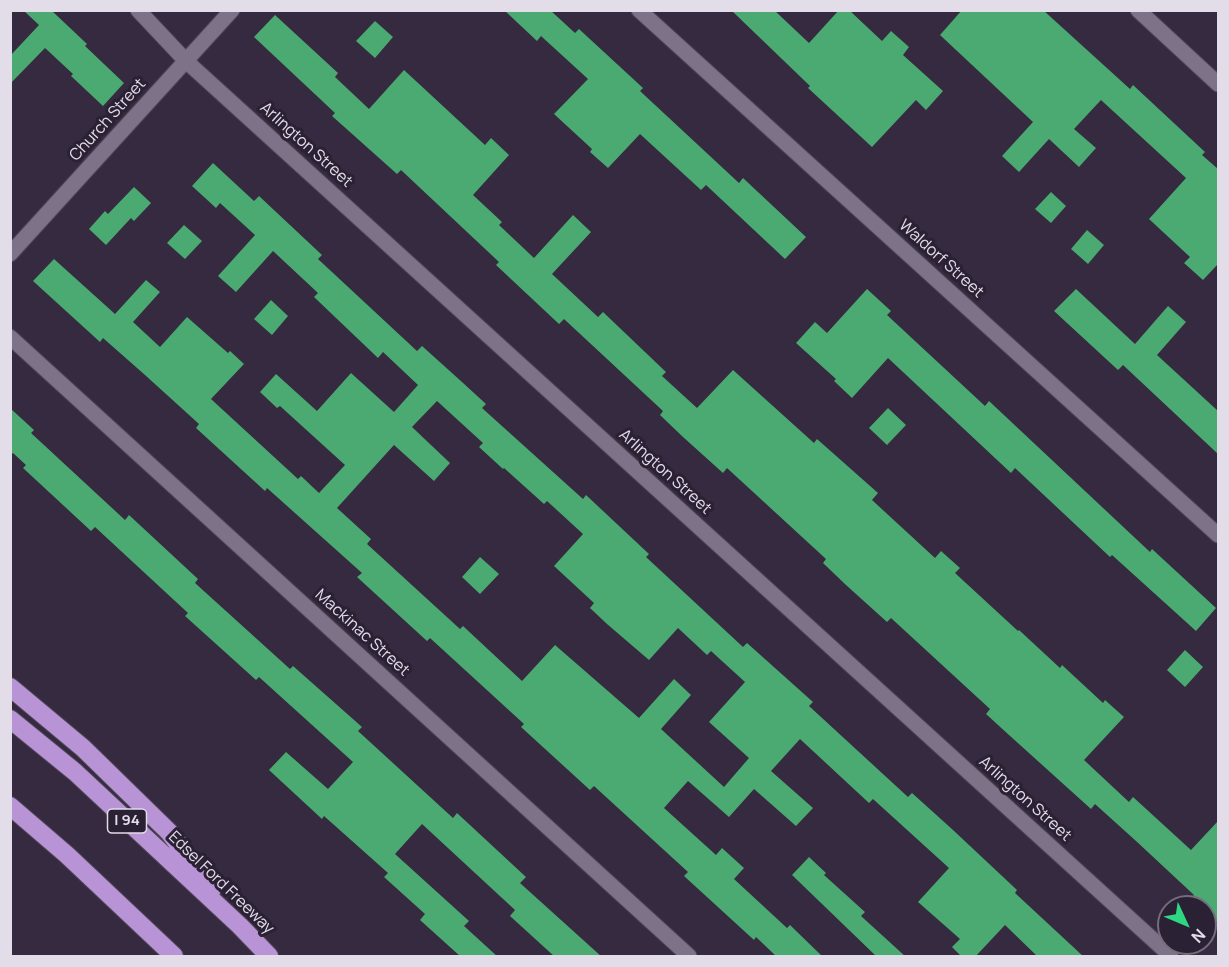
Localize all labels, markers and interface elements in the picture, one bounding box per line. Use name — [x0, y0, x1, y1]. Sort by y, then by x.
street label: Church Street — [66, 75, 150, 165]
street label: Arlington Street — [256, 99, 356, 191]
street label: Waldorf Street — [895, 216, 987, 302]
street label: Arlington Street — [615, 426, 715, 518]
street label: Mackinac Street — [311, 586, 413, 680]
street label: Arlington Street — [975, 753, 1075, 845]
road number: I 94 — [108, 809, 146, 833]
street label: Edsel Ford Freeway — [164, 828, 278, 938]
north arrow — [1157, 895, 1217, 955]
text: N — [1187, 924, 1210, 948]

